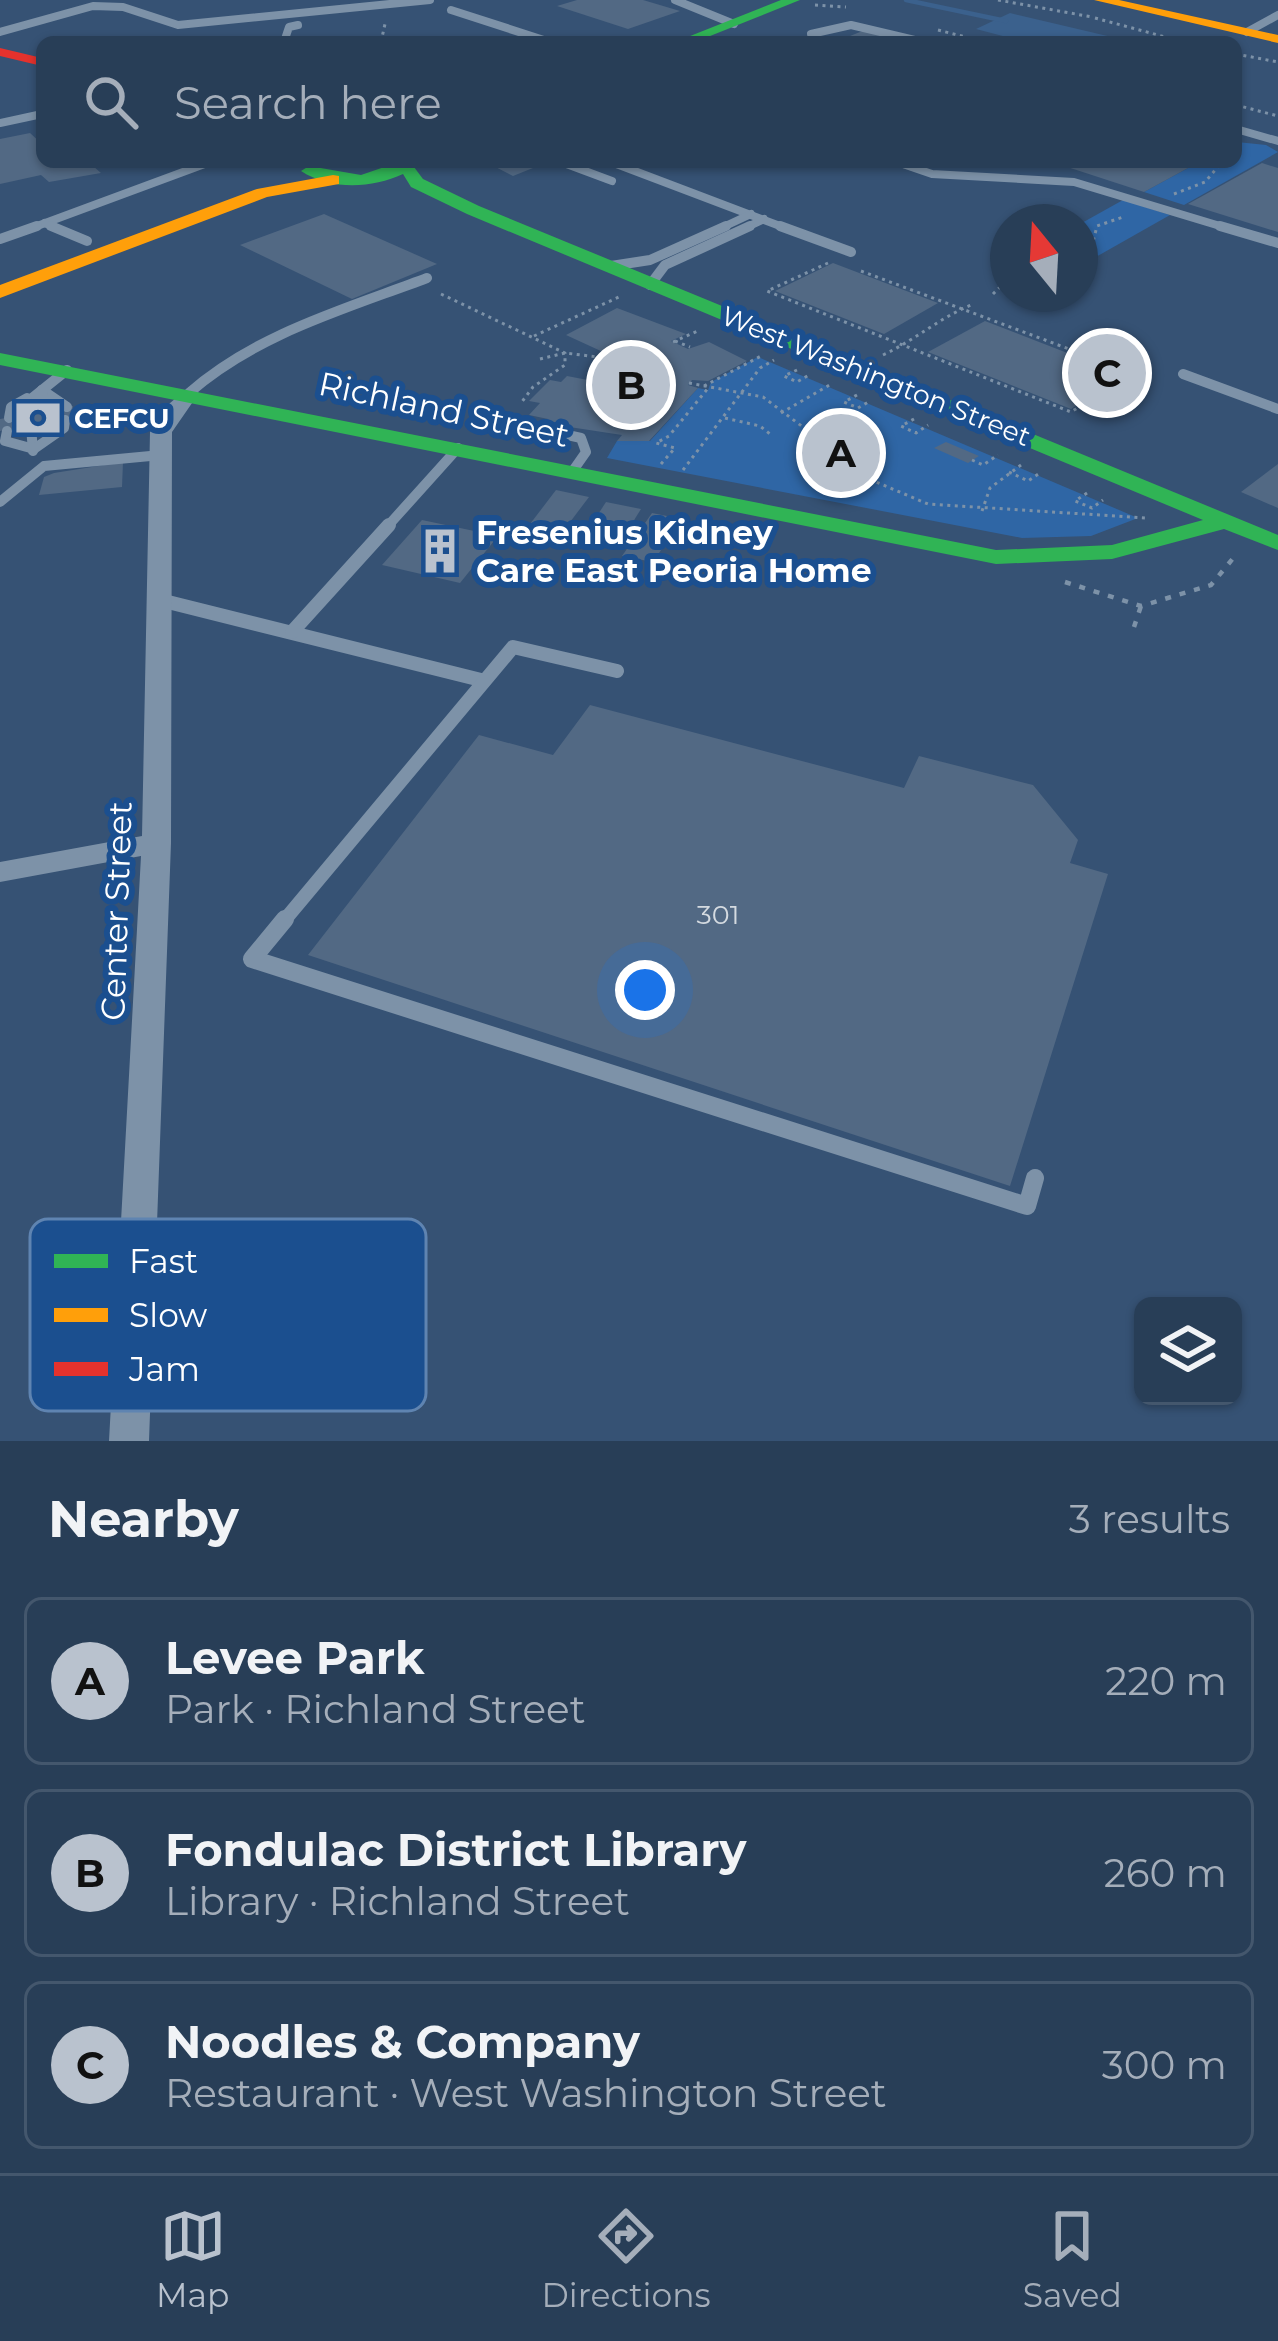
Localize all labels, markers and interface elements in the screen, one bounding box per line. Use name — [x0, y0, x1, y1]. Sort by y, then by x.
search box — [36, 36, 1242, 168]
icon: search — [78, 69, 144, 135]
text: Search here — [174, 75, 442, 130]
north arrow — [990, 204, 1098, 312]
street label: West Washington Street — [717, 299, 1035, 453]
pin: C — [1068, 328, 1146, 418]
pin: B — [592, 340, 670, 430]
street label: Richland Street — [315, 363, 573, 455]
bank icon: CEFCU — [13, 393, 63, 443]
place label: CEFCU — [74, 402, 169, 435]
pin: A — [802, 408, 880, 498]
place label: Fresenius Kidney Care East Peoria Home — [476, 512, 872, 590]
building icon: Fresenius Kidney Care East Peoria Home — [415, 526, 465, 576]
street label: Center Street — [92, 801, 140, 1021]
house number: 301 — [697, 898, 739, 931]
your location — [615, 960, 675, 1020]
legend — [30, 1219, 426, 1411]
text: Fast — [129, 1241, 198, 1281]
text: Slow — [129, 1295, 207, 1335]
map controls — [1134, 1297, 1242, 1405]
button: layers — [1134, 1297, 1242, 1405]
text: Jam — [128, 1349, 200, 1389]
text: Nearby — [48, 1488, 239, 1550]
text: 3 results — [1069, 1495, 1230, 1543]
text: Levee Park — [165, 1630, 424, 1685]
text: A — [75, 1657, 105, 1705]
text: 220 m — [1105, 1657, 1227, 1705]
text: Park · Richland Street — [165, 1685, 586, 1733]
text: Fondulac District Library — [165, 1822, 746, 1877]
text: B — [75, 1849, 105, 1897]
text: 260 m — [1104, 1849, 1227, 1897]
text: Library · Richland Street — [165, 1877, 630, 1925]
text: Noodles & Company — [165, 2014, 640, 2069]
text: C — [76, 2041, 104, 2089]
text: 300 m — [1102, 2041, 1227, 2089]
text: Restaurant · West Washington Street — [165, 2069, 887, 2117]
tab: Map — [156, 2203, 229, 2315]
tab: Directions — [542, 2203, 711, 2315]
tab: Saved — [1023, 2203, 1122, 2315]

